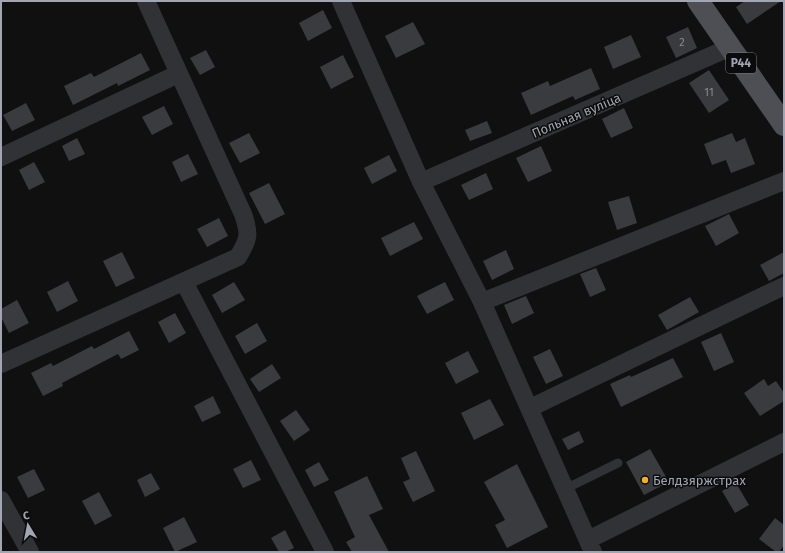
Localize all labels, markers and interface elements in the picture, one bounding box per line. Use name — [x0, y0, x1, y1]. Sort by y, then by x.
house number: 2 — [679, 36, 685, 49]
road number: Р44 — [726, 53, 756, 73]
house number: 11 — [704, 86, 714, 99]
street label: Польная вуліца — [530, 90, 623, 141]
place label: Белдзяржстрах — [653, 473, 746, 488]
marker: Белдзяржстрах — [640, 475, 650, 485]
north arrow — [8, 505, 48, 545]
text: С — [22, 509, 31, 523]

